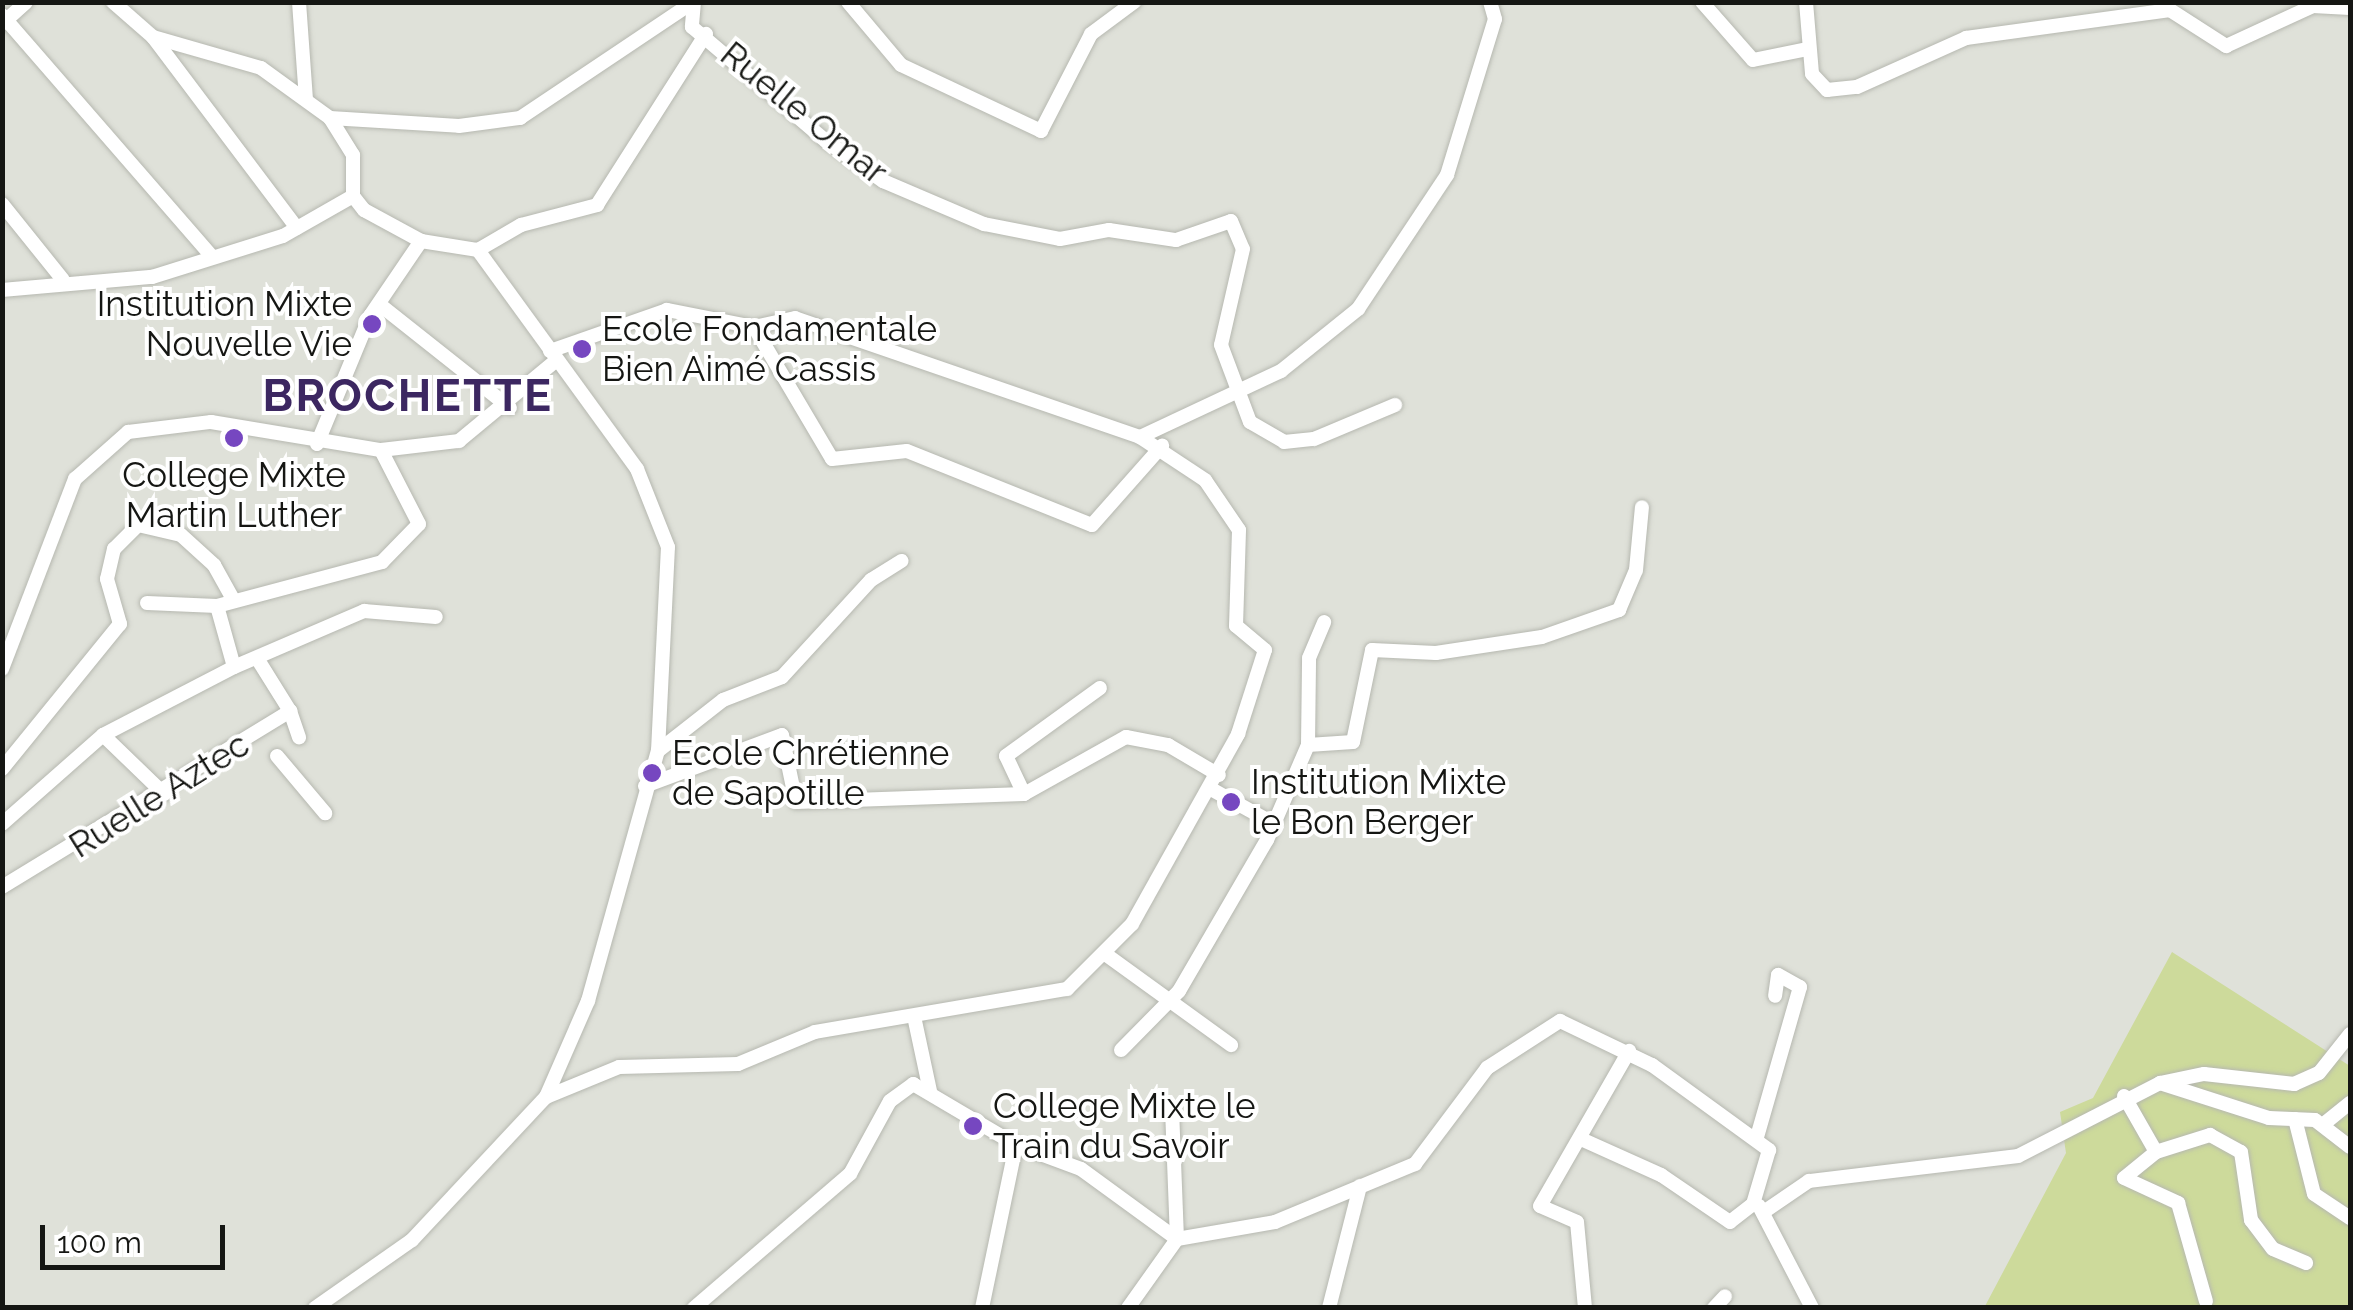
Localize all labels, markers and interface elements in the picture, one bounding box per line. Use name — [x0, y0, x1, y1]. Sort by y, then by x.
street label: Ruelle Omar — [712, 33, 896, 193]
place label: Institution Mixte Nouvelle Vie — [97, 283, 352, 365]
place label: Ecole Fondamentale Bien Aimé Cassis — [602, 308, 937, 390]
marker: Institution Mixte Nouvelle Vie — [361, 313, 383, 335]
marker: Ecole Fondamentale Bien Aimé Cassis — [571, 338, 593, 360]
district label: BROCHETTE — [262, 369, 554, 423]
marker: College Mixte Martin Luther — [223, 427, 245, 449]
place label: College Mixte Martin Luther — [122, 454, 346, 536]
street label: Ruelle Aztec — [61, 723, 257, 867]
place label: Ecole Chrétienne de Sapotille — [672, 732, 949, 814]
place label: Institution Mixte le Bon Berger — [1251, 761, 1506, 843]
marker: Ecole Chrétienne de Sapotille — [641, 762, 663, 784]
marker: Institution Mixte le Bon Berger — [1220, 791, 1242, 813]
place label: College Mixte le Train du Savoir — [993, 1085, 1255, 1167]
marker: College Mixte le Train du Savoir — [962, 1115, 984, 1137]
scale bar — [45, 1205, 230, 1267]
text: 100 m — [57, 1225, 142, 1260]

